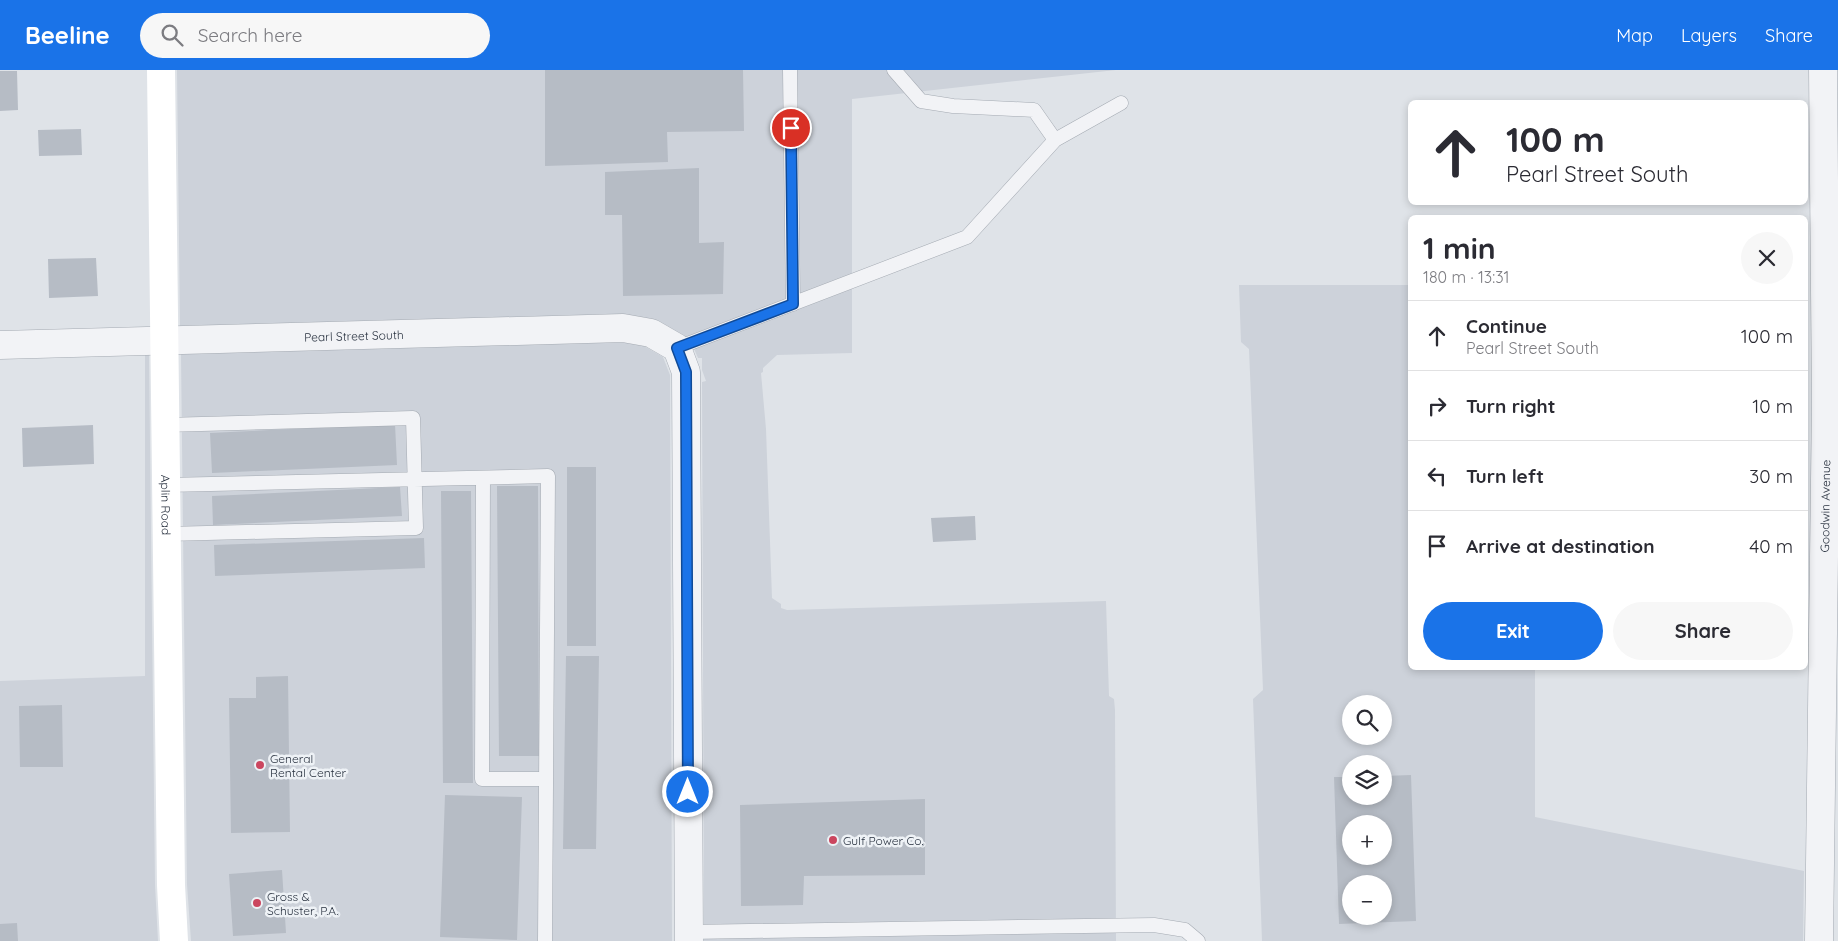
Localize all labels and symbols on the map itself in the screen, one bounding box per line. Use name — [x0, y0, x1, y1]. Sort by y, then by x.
pin — [770, 107, 812, 149]
street label: Pearl Street South — [304, 326, 404, 344]
street label: Goodwin Avenue — [1817, 459, 1833, 553]
street label: Aplin Road — [158, 475, 174, 535]
place label: General Rental Center — [270, 751, 346, 780]
marker: General Rental Center — [254, 759, 266, 771]
position arrow — [661, 765, 713, 817]
place label: Gulf Power Co. — [843, 833, 924, 848]
marker: Gulf Power Co. — [827, 834, 839, 846]
place label: Gross & Schuster, P.A. — [267, 889, 338, 918]
marker: Gross & Schuster, P.A. — [251, 897, 263, 909]

